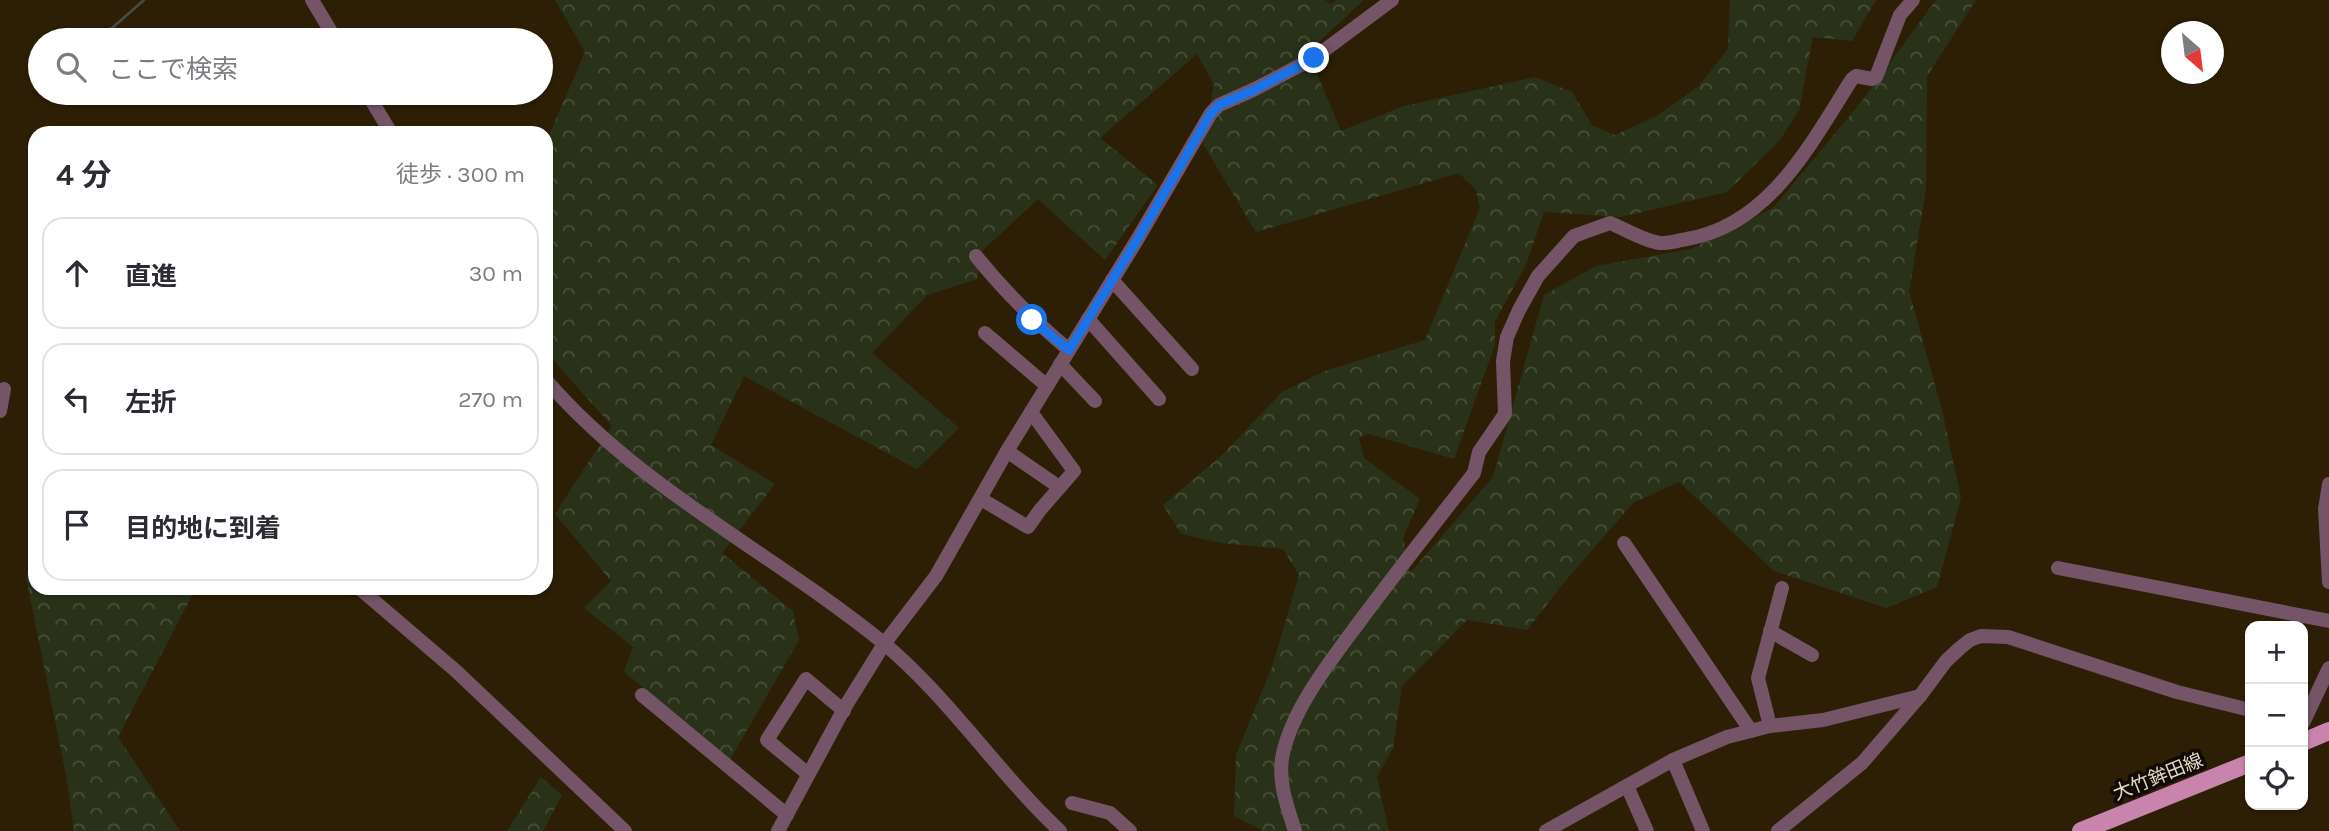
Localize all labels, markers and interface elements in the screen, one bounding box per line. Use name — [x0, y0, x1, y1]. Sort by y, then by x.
north arrow — [2161, 21, 2224, 84]
search box — [28, 28, 553, 105]
route end — [1298, 42, 1329, 73]
icon: search — [52, 48, 90, 86]
text: ここで検索 — [108, 54, 238, 85]
text: 4 分 — [56, 157, 111, 193]
text: 徒歩 · 300 m — [396, 161, 525, 188]
icon: ahead — [58, 254, 96, 292]
text: 30 m — [469, 260, 523, 287]
text: 直進 — [125, 261, 177, 292]
route start — [1016, 304, 1047, 335]
icon: left — [58, 380, 96, 418]
text: 270 m — [458, 386, 523, 413]
text: 左折 — [125, 387, 177, 418]
icon: arrive — [58, 506, 96, 544]
text: 目的地に到着 — [125, 513, 281, 544]
map controls — [2245, 621, 2308, 810]
button: + — [2245, 621, 2308, 684]
button: − — [2245, 684, 2308, 747]
button: locate — [2245, 747, 2308, 810]
street label: 大竹鉾田線 — [2110, 749, 2206, 805]

